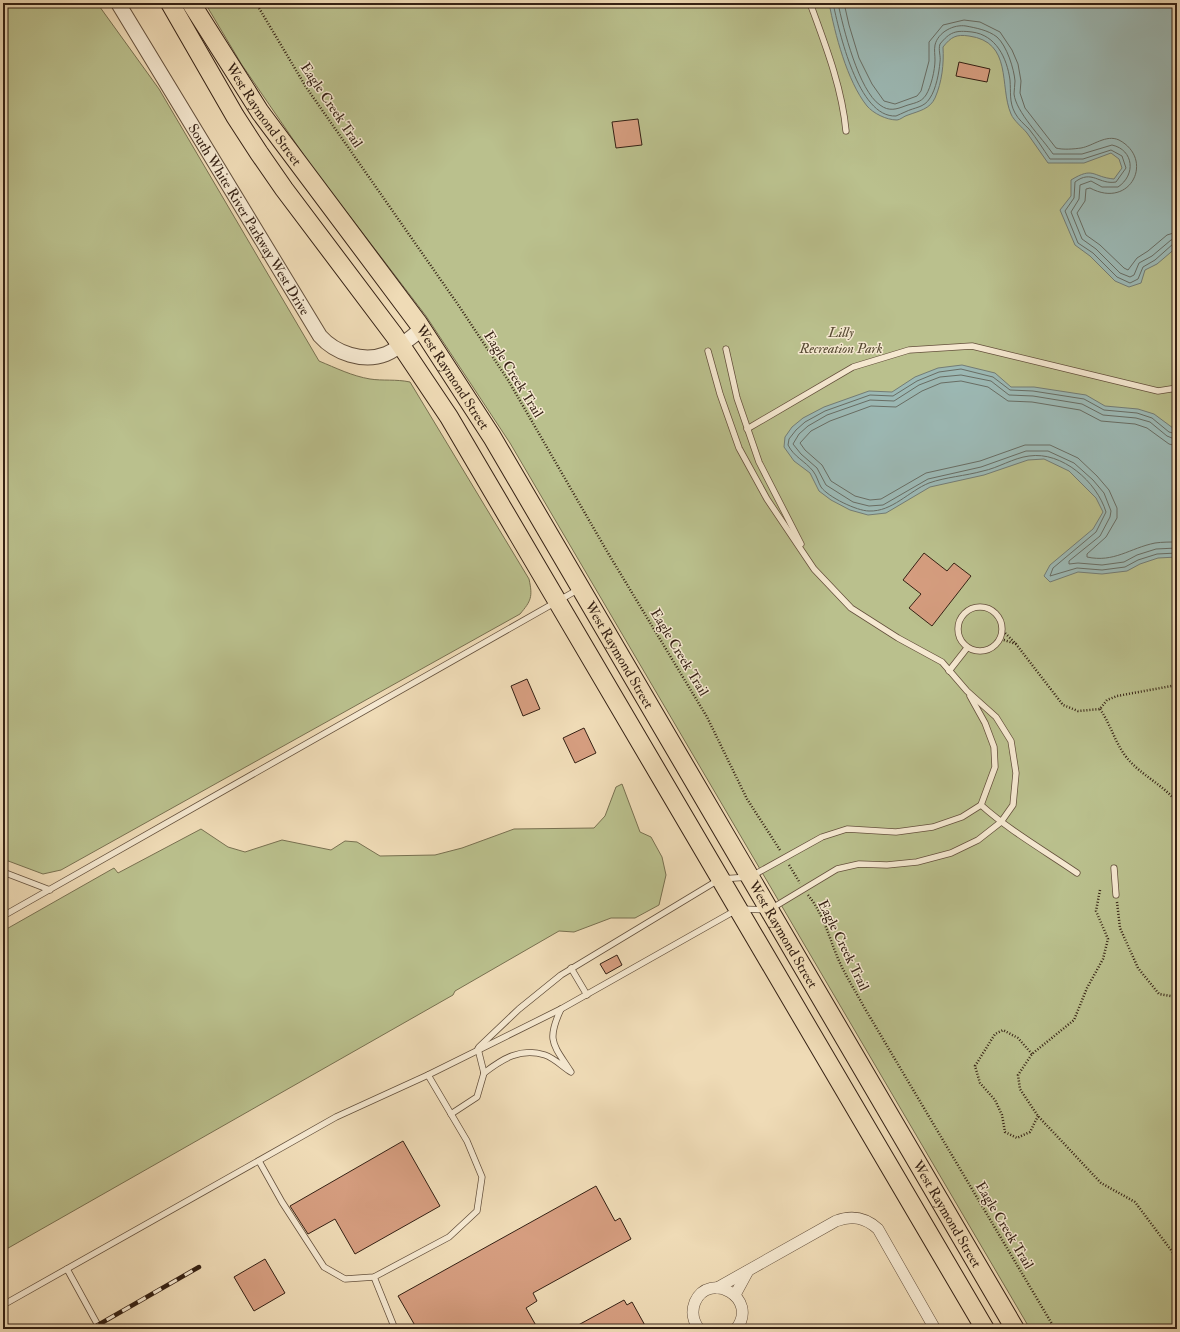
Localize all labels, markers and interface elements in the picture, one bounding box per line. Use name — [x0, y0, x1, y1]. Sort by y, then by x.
street label: West Raymond Street — [222, 59, 305, 170]
street label: Eagle Creek Trail — [297, 60, 367, 151]
street label: South White River Parkway West Drive — [184, 121, 313, 319]
street label: West Raymond Street — [412, 321, 493, 433]
park label: Lilly Recreation Park — [798, 324, 883, 357]
street label: Eagle Creek Trail — [480, 328, 547, 421]
street label: West Raymond Street — [581, 598, 658, 712]
street label: Eagle Creek Trail — [647, 606, 713, 699]
street label: West Raymond Street — [745, 877, 821, 992]
street label: Eagle Creek Trail — [814, 897, 873, 994]
street label: West Raymond Street — [908, 1157, 985, 1271]
street label: Eagle Creek Trail — [972, 1179, 1038, 1272]

